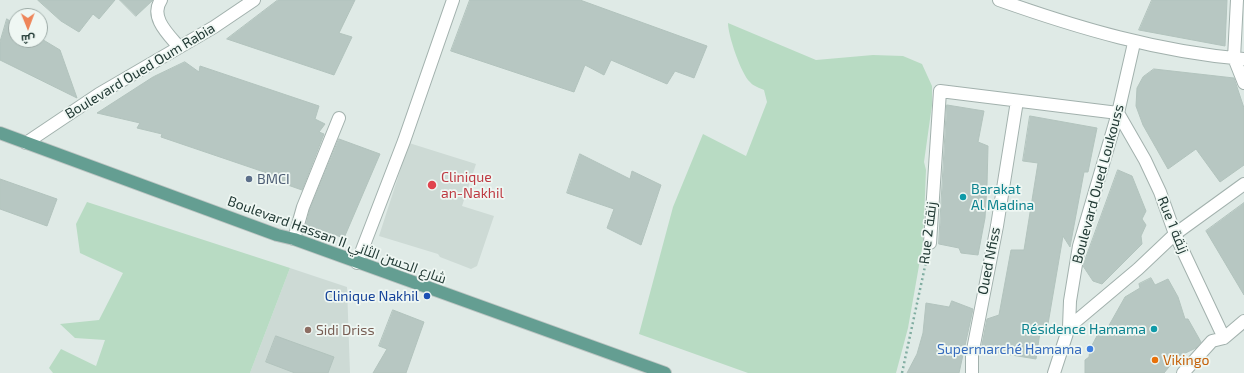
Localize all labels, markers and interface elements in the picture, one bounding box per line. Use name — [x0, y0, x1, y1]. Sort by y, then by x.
north arrow — [8, 8, 48, 48]
street label: Boulevard Oued Oum Rabia — [62, 19, 218, 123]
text: ش — [21, 33, 35, 46]
street label: Boulevard Oued Loukouss — [1069, 103, 1127, 265]
place label: Clinique an-Nakhil — [441, 169, 504, 202]
place label: BMCI — [257, 171, 290, 187]
marker: BMCI — [244, 174, 254, 184]
marker: Clinique an-Nakhil — [426, 179, 438, 191]
place label: Barakat Al Madina — [971, 181, 1034, 214]
marker: Barakat Al Madina — [958, 192, 968, 202]
street label: Boulevard Hassan II شارع الحسن الثاني — [225, 193, 449, 287]
street label: Rue 1 زنقة — [1154, 194, 1192, 256]
street label: Rue 2 زنقة — [916, 201, 940, 265]
street label: Oued Nfiss — [974, 226, 1004, 296]
place label: Clinique Nakhil — [325, 288, 419, 304]
marker: Clinique Nakhil — [422, 291, 432, 301]
place label: Résidence Hamama — [1021, 321, 1146, 337]
place label: Sidi Driss — [316, 322, 375, 338]
marker: Résidence Hamama — [1149, 324, 1159, 334]
marker: Sidi Driss — [303, 325, 313, 335]
place label: Supermarché Hamama — [937, 341, 1082, 357]
marker: Supermarché Hamama — [1085, 344, 1095, 354]
place label: Vikingo — [1163, 352, 1209, 368]
marker: Vikingo — [1150, 355, 1160, 365]

